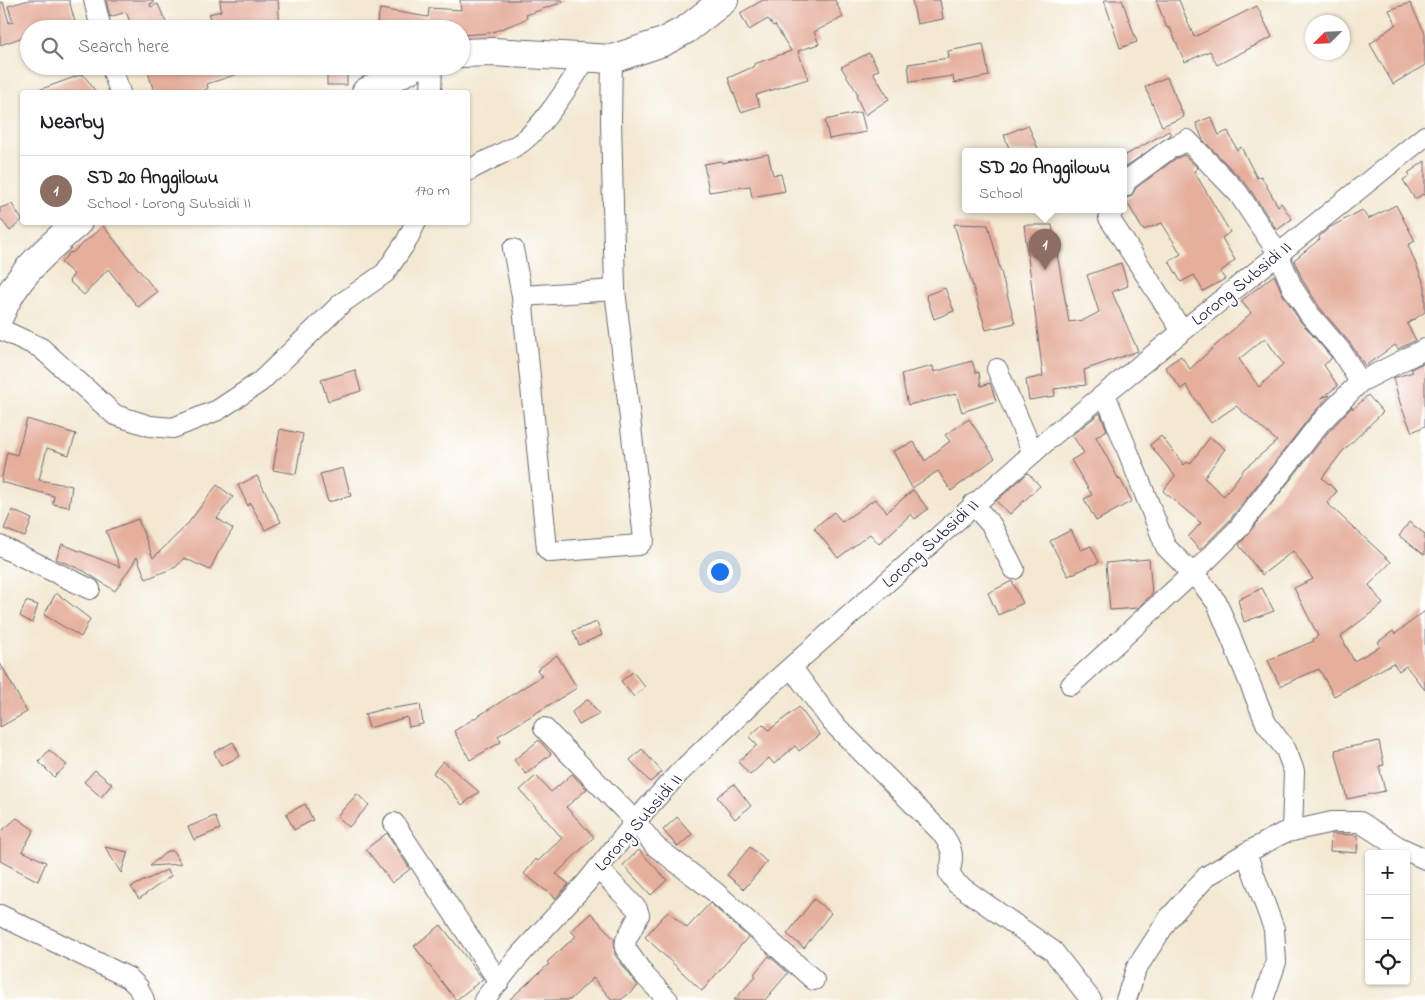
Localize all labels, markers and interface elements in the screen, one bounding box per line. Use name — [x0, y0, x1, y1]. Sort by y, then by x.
north arrow — [1305, 15, 1350, 60]
search box — [20, 20, 470, 75]
icon: search — [38, 34, 66, 62]
text: Search here — [78, 34, 169, 61]
text: Nearby — [40, 108, 104, 138]
popup — [962, 148, 1127, 213]
text: SD 20 Anggilowu — [979, 155, 1110, 182]
text: SD 20 Anggilowu — [87, 165, 218, 192]
text: 1 — [53, 179, 59, 203]
text: 170 m — [415, 179, 450, 203]
text: School — [979, 182, 1023, 206]
text: School · Lorong Subsidi II — [87, 192, 251, 216]
pin: 1 — [1029, 229, 1061, 270]
street label: Lorong Subsidi II — [1186, 236, 1299, 334]
street label: Lorong Subsidi II — [877, 494, 986, 596]
your location — [707, 559, 733, 585]
street label: Lorong Subsidi II — [590, 769, 690, 879]
map controls — [1365, 850, 1410, 985]
button: + — [1365, 850, 1410, 895]
button: − — [1365, 895, 1410, 940]
button: locate — [1365, 940, 1410, 985]

